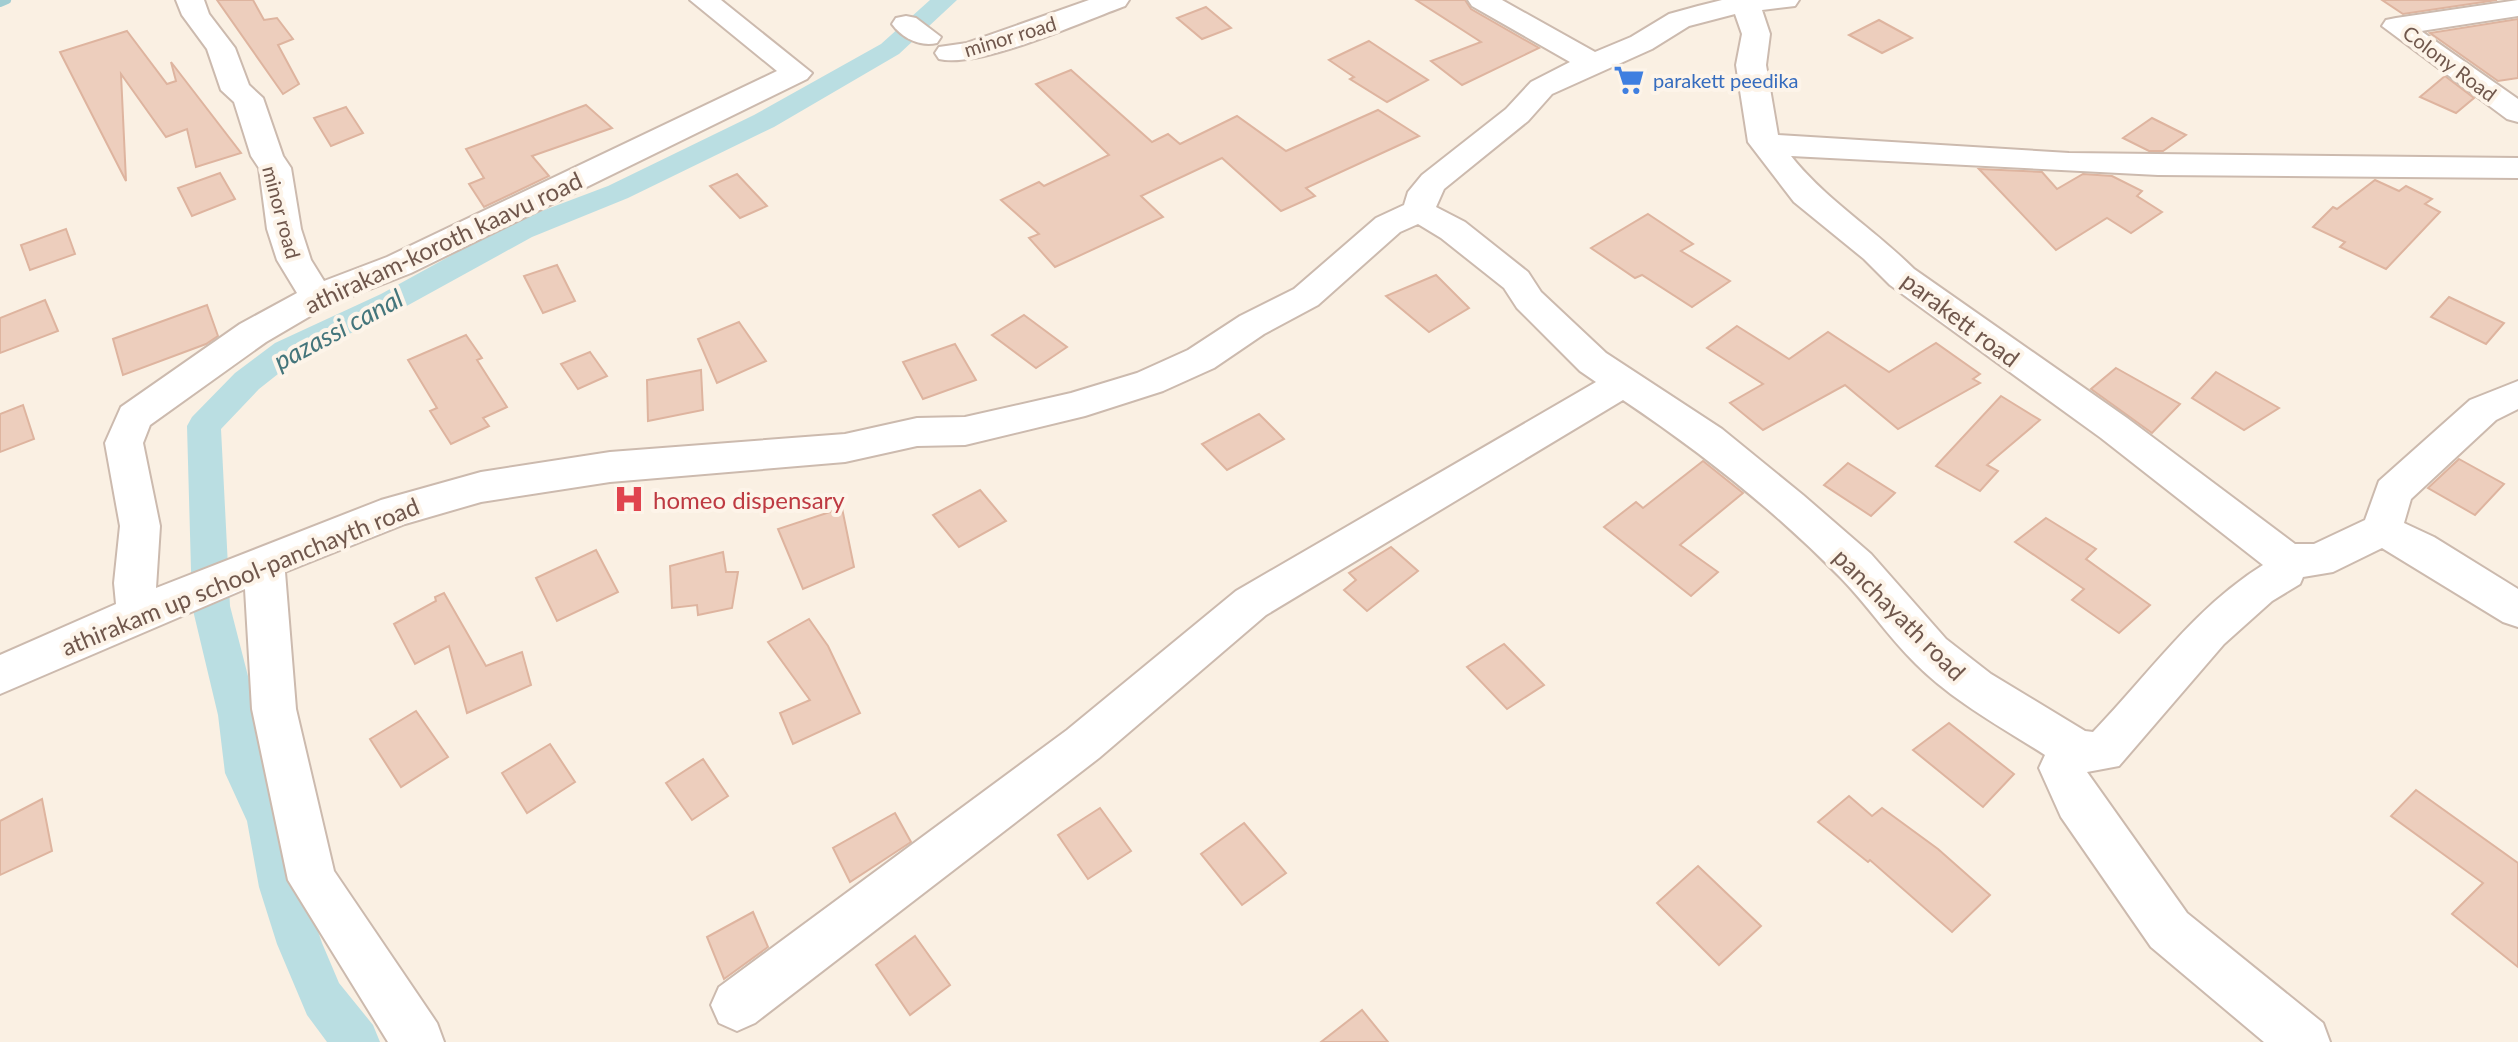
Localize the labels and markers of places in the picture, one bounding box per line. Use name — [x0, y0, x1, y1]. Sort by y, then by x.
supermarket icon: parakett peedika — [1612, 63, 1646, 97]
place label: parakett peedika — [1653, 68, 1799, 92]
hospital icon: homeo dispensary — [612, 482, 646, 516]
place label: homeo dispensary — [653, 485, 845, 514]

